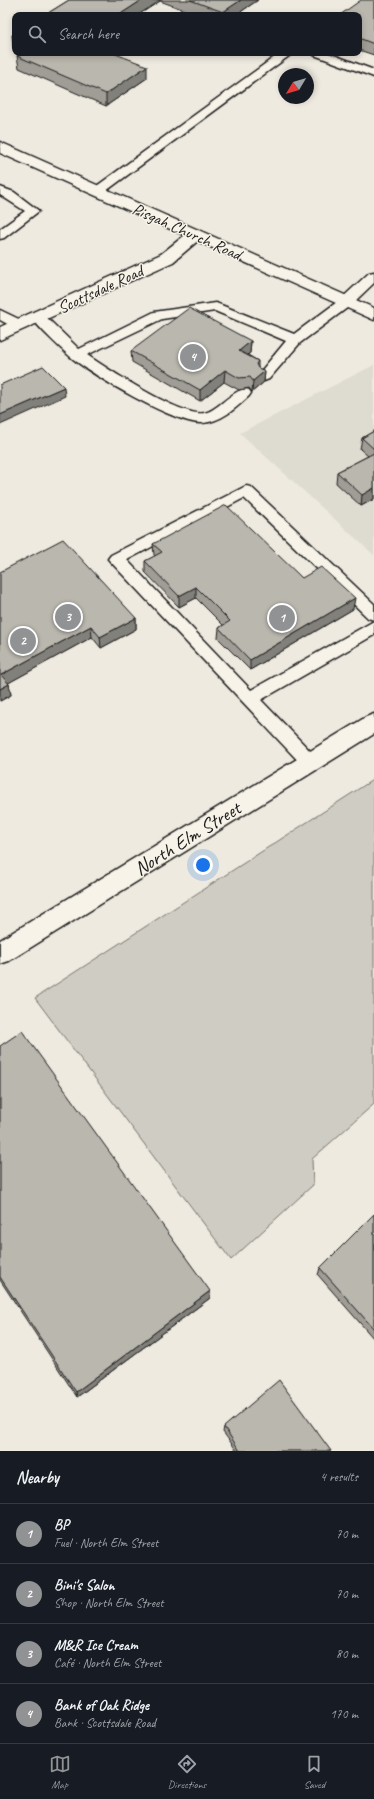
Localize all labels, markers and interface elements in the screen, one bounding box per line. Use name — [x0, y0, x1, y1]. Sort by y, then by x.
search box — [12, 12, 362, 56]
icon: search — [26, 23, 48, 45]
text: Search here — [58, 25, 119, 44]
north arrow — [278, 68, 314, 104]
street label: Pisgah Church Road — [129, 198, 247, 266]
street label: Scottsdale Road — [54, 260, 148, 318]
pin: 4 — [180, 342, 206, 372]
pin: 3 — [55, 602, 81, 632]
pin: 1 — [269, 603, 295, 633]
pin: 2 — [10, 626, 36, 656]
street label: North Elm Street — [129, 795, 247, 881]
your location — [193, 855, 213, 875]
text: Nearby — [16, 1467, 59, 1488]
text: 4 results — [320, 1469, 358, 1485]
text: BP — [54, 1516, 69, 1535]
text: 1 — [26, 1526, 32, 1542]
text: 70 m — [336, 1526, 358, 1542]
text: Fuel · North Elm Street — [54, 1535, 158, 1551]
text: Bini's Salon — [54, 1576, 114, 1595]
text: 2 — [26, 1586, 32, 1602]
text: 70 m — [336, 1586, 358, 1602]
text: Shop · North Elm Street — [54, 1595, 163, 1611]
text: M&R Ice Cream — [54, 1636, 138, 1655]
text: 3 — [26, 1646, 32, 1662]
text: 80 m — [336, 1646, 358, 1662]
text: Café · North Elm Street — [54, 1655, 161, 1671]
text: Bank of Oak Ridge — [54, 1696, 149, 1715]
text: 4 — [26, 1706, 32, 1722]
text: 170 m — [330, 1706, 358, 1722]
text: Bank · Scottsdale Road — [54, 1715, 156, 1731]
tab: Map — [49, 1753, 71, 1791]
tab: Directions — [168, 1753, 206, 1791]
tab: Saved — [303, 1753, 325, 1791]

